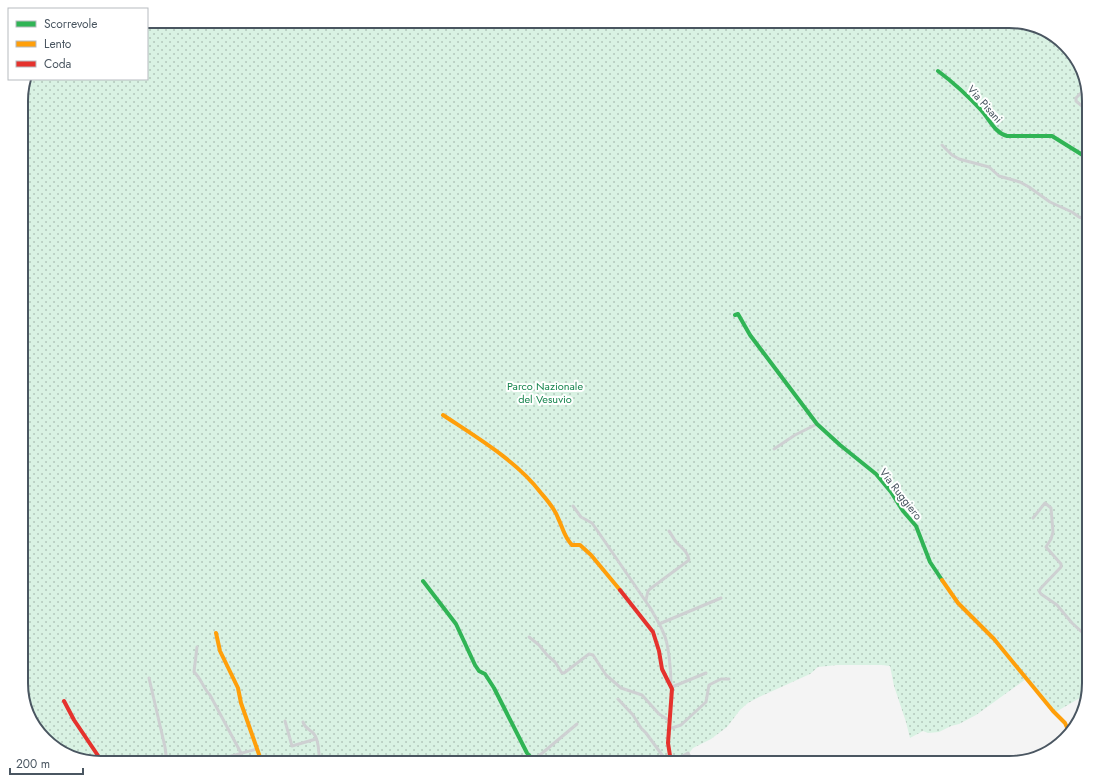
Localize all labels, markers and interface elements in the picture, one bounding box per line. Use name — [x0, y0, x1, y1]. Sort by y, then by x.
legend — [8, 8, 148, 80]
text: Scorrevole — [44, 15, 98, 33]
text: Lento — [44, 35, 72, 53]
text: Coda — [44, 55, 72, 73]
street label: Via Pisani — [964, 82, 1006, 127]
park label: Parco Nazionale del Vesuvio — [507, 378, 583, 407]
street label: Via Ruggiero — [876, 465, 926, 523]
scale bar — [10, 750, 83, 776]
text: 200 m — [16, 755, 50, 773]

